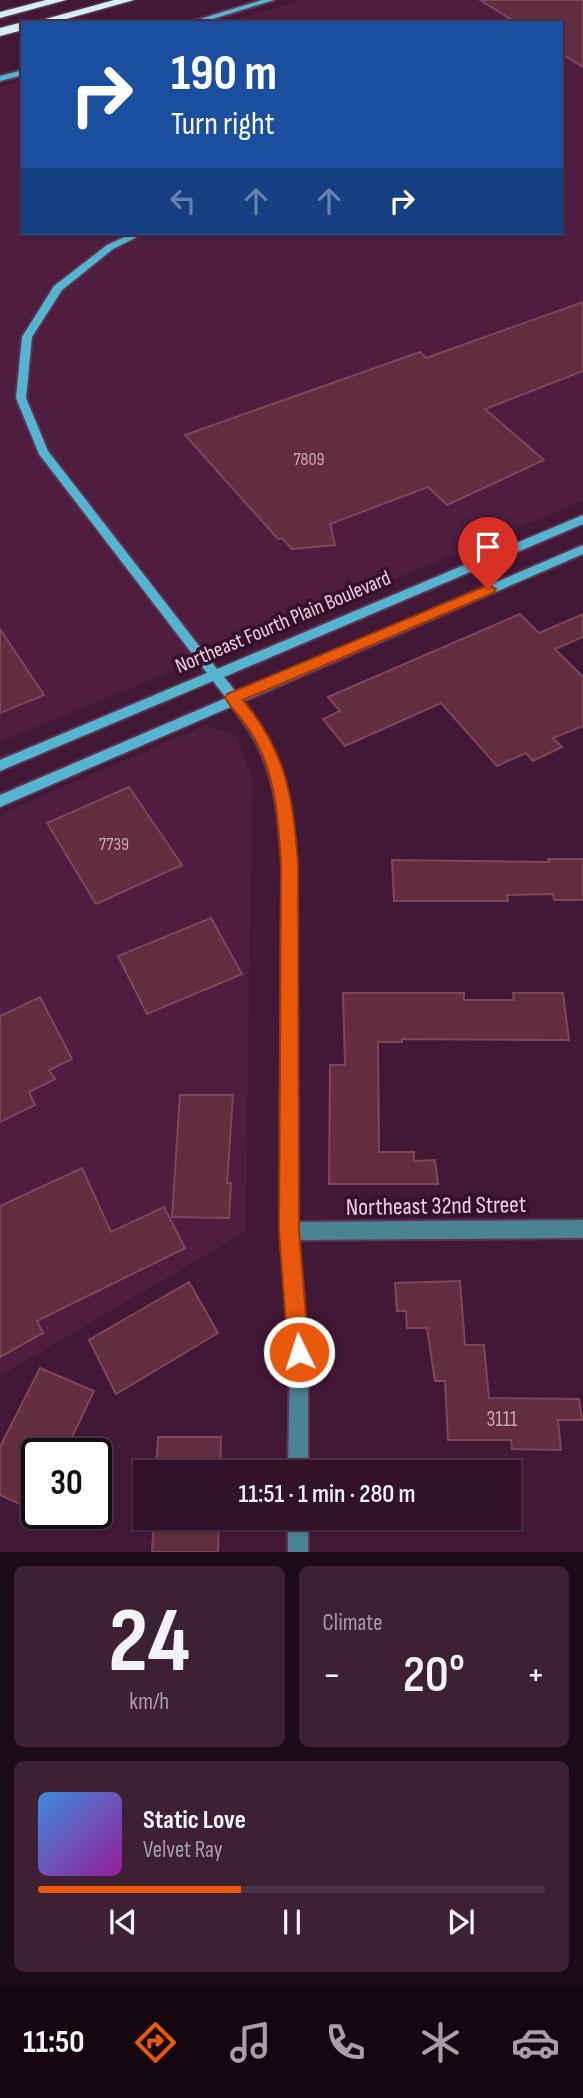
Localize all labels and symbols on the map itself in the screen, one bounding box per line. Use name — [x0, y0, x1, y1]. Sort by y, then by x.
house number: 7809 — [293, 449, 325, 470]
pin — [458, 517, 518, 589]
street label: Northeast Fourth Plain Boulevard — [172, 565, 394, 679]
house number: 7739 — [99, 834, 129, 855]
street label: Northeast 32nd Street — [346, 1190, 526, 1222]
position arrow — [262, 1315, 336, 1389]
house number: 3111 — [487, 1407, 518, 1432]
speed limit sign: 30 — [21, 1438, 112, 1529]

